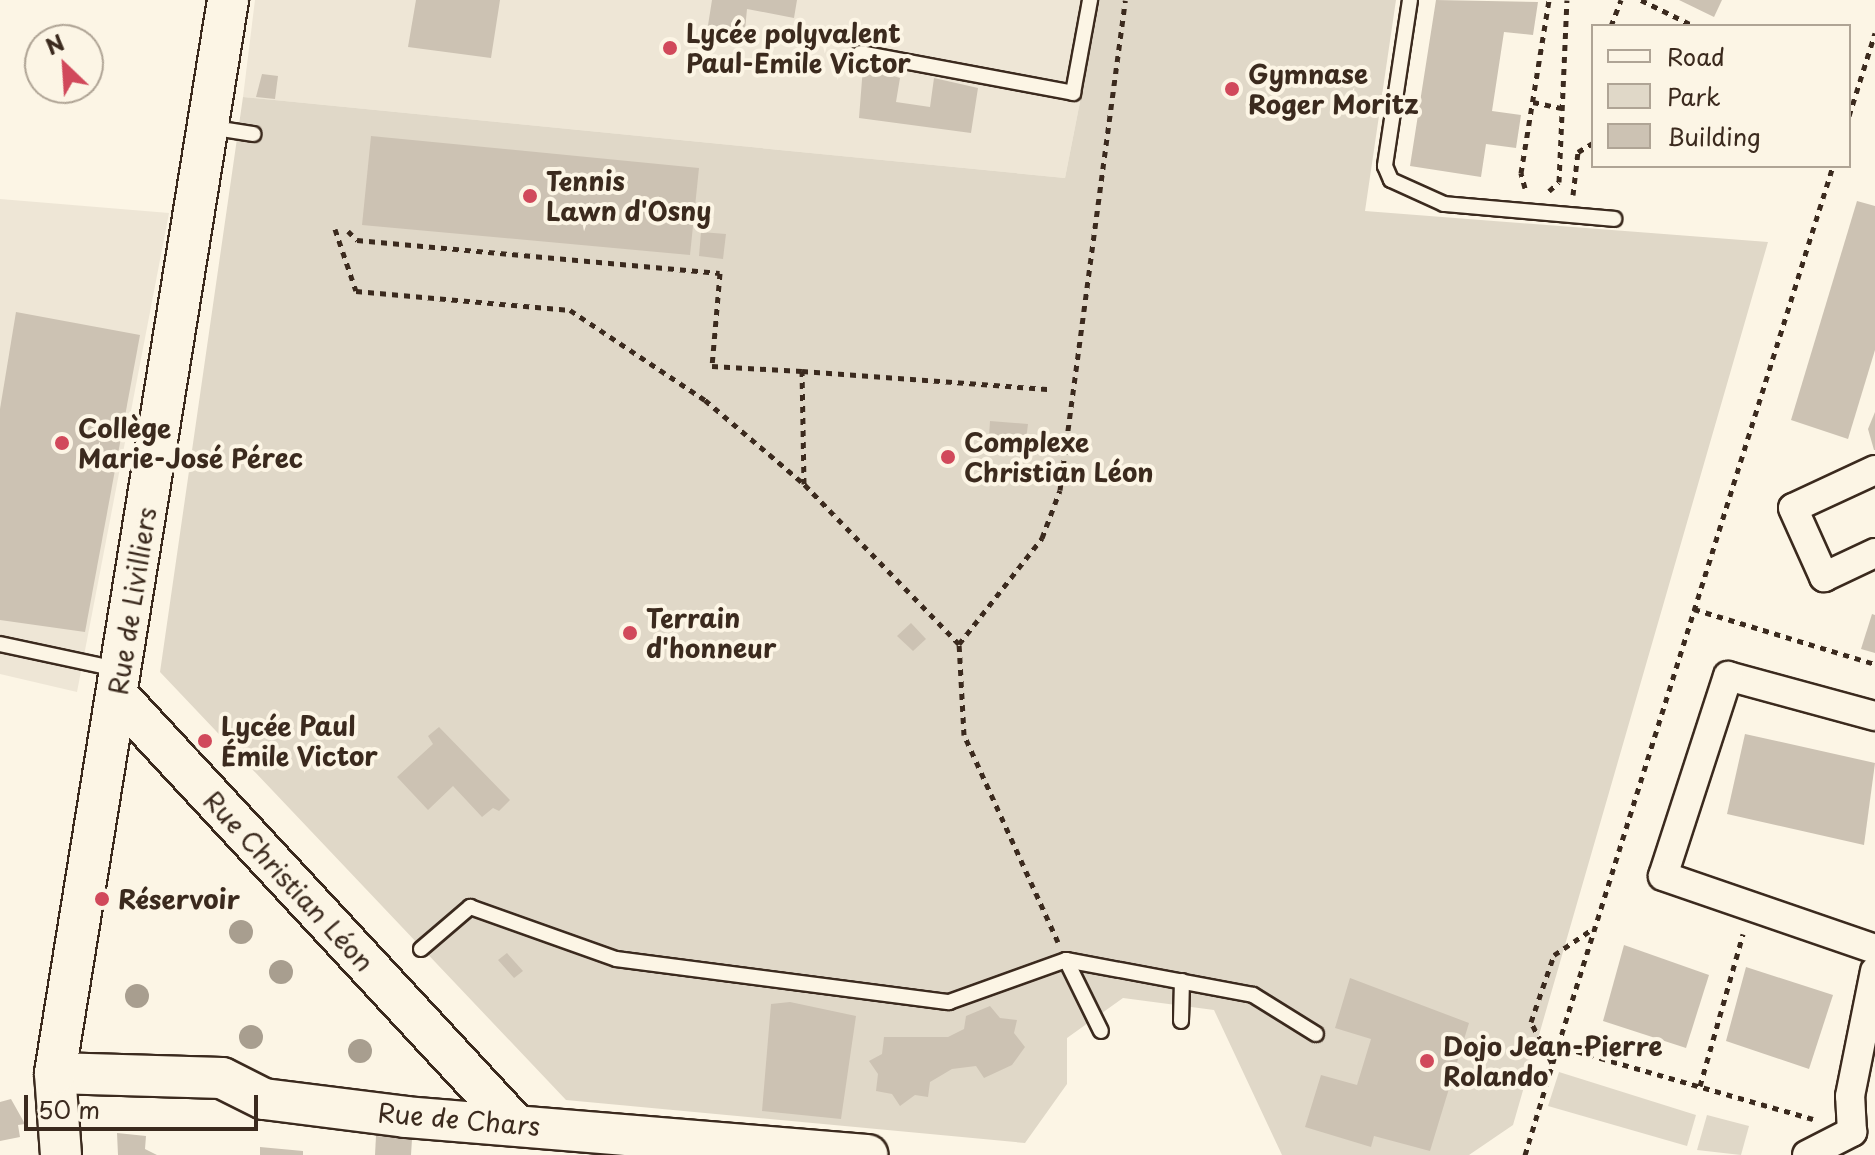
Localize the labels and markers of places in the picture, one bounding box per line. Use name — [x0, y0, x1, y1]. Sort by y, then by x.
place label: Lycée polyvalent Paul-Emile Victor — [686, 17, 914, 78]
marker: Lycée polyvalent Paul-Emile Victor — [661, 39, 679, 57]
place label: Gymnase Roger Moritz — [1248, 58, 1420, 120]
marker: Gymnase Roger Moritz — [1223, 80, 1241, 98]
place label: Tennis Lawn d'Osny — [546, 165, 710, 226]
marker: Tennis Lawn d'Osny — [521, 187, 539, 205]
place label: Collège Marie-José Pérec — [78, 412, 303, 474]
place label: Complexe Christian Léon — [964, 426, 1154, 488]
marker: Collège Marie-José Pérec — [53, 434, 71, 452]
marker: Complexe Christian Léon — [939, 448, 957, 466]
place label: Terrain d'honneur — [646, 602, 776, 664]
marker: Terrain d'honneur — [621, 624, 639, 642]
place label: Lycée Paul Émile Victor — [221, 710, 381, 772]
marker: Lycée Paul Émile Victor — [196, 732, 214, 750]
place label: Réservoir — [118, 883, 240, 915]
marker: Réservoir — [93, 890, 111, 908]
place label: Dojo Jean-Pierre Rolando — [1443, 1030, 1664, 1092]
marker: Dojo Jean-Pierre Rolando — [1418, 1052, 1436, 1070]

